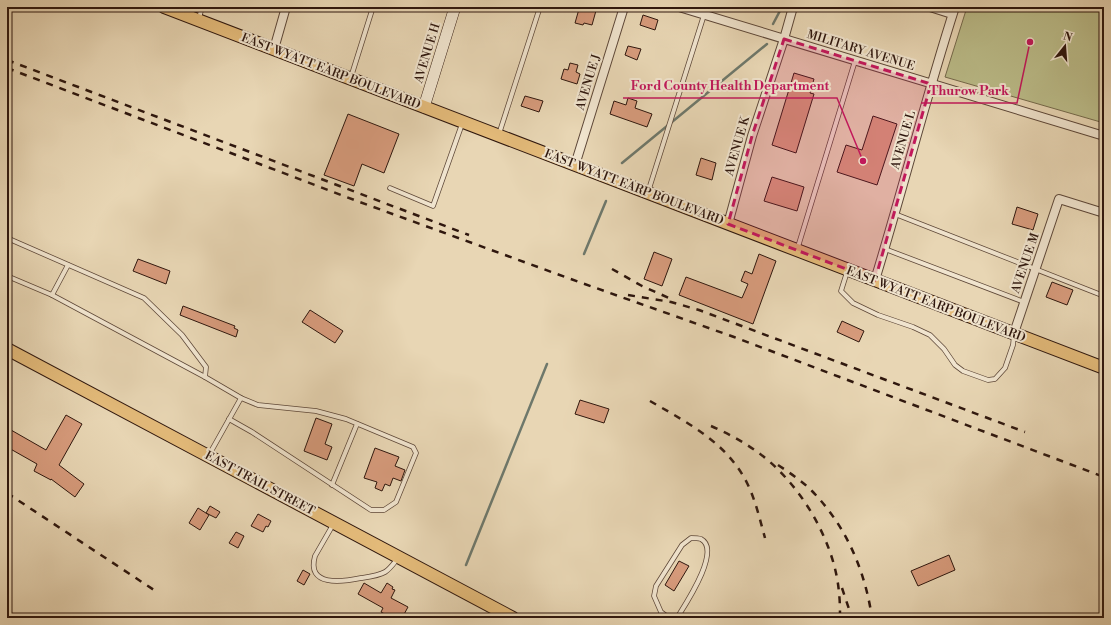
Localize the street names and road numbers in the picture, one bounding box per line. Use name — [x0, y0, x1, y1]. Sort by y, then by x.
street label: AVENUE H — [411, 21, 444, 86]
street label: MILITARY AVENUE — [805, 27, 917, 74]
street label: EAST WYATT EARP BOULEVARD — [239, 30, 423, 113]
street label: AVENUE J — [573, 52, 604, 113]
street label: AVENUE L — [888, 109, 919, 172]
street label: AVENUE K — [722, 114, 753, 179]
street label: EAST WYATT EARP BOULEVARD — [542, 146, 726, 229]
street label: AVENUE M — [1008, 231, 1043, 296]
street label: EAST WYATT EARP BOULEVARD — [844, 263, 1028, 346]
street label: EAST TRAIL STREET — [202, 448, 318, 519]

